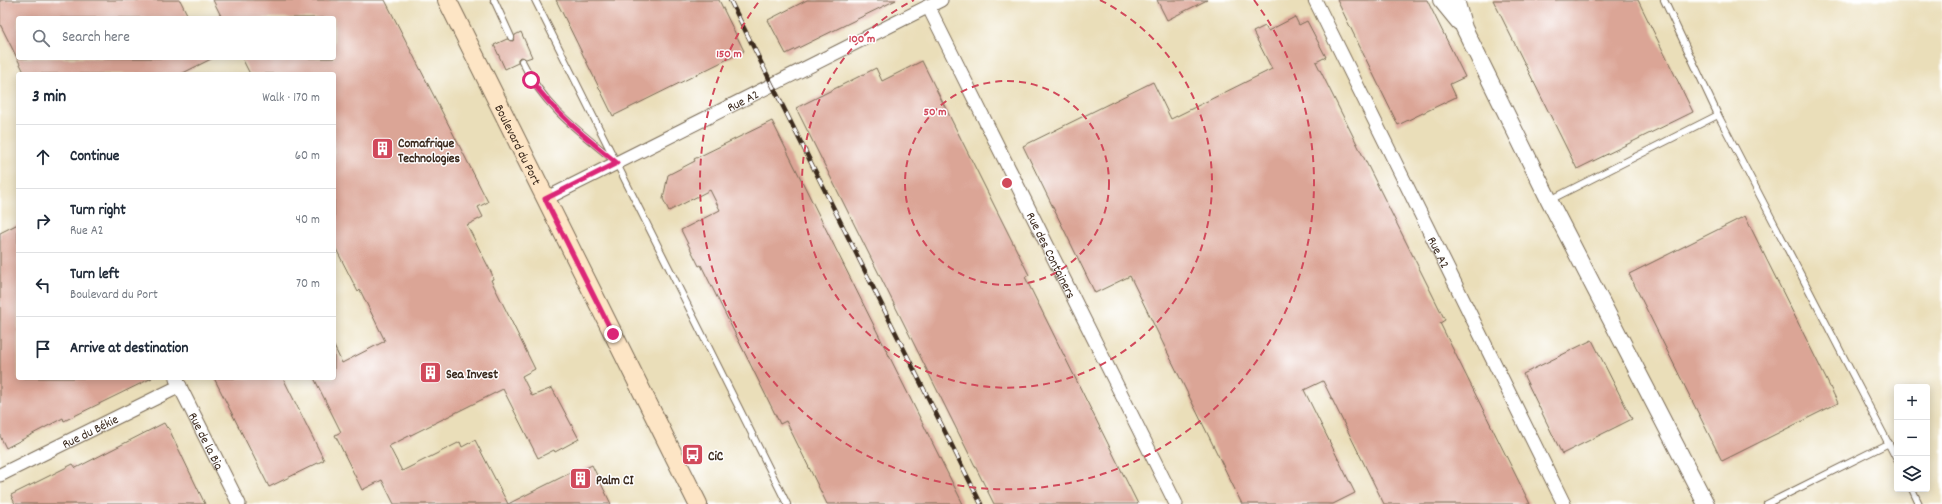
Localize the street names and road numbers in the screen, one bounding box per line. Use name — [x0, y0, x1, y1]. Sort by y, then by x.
street label: Rue A2 — [724, 86, 763, 118]
street label: Boulevard du Port — [488, 102, 545, 189]
street label: Rue des Containers — [1020, 209, 1079, 303]
street label: Rue A2 — [1421, 234, 1453, 272]
street label: Rue de la Bia — [182, 410, 228, 475]
street label: Rue du Békie — [59, 411, 122, 455]

